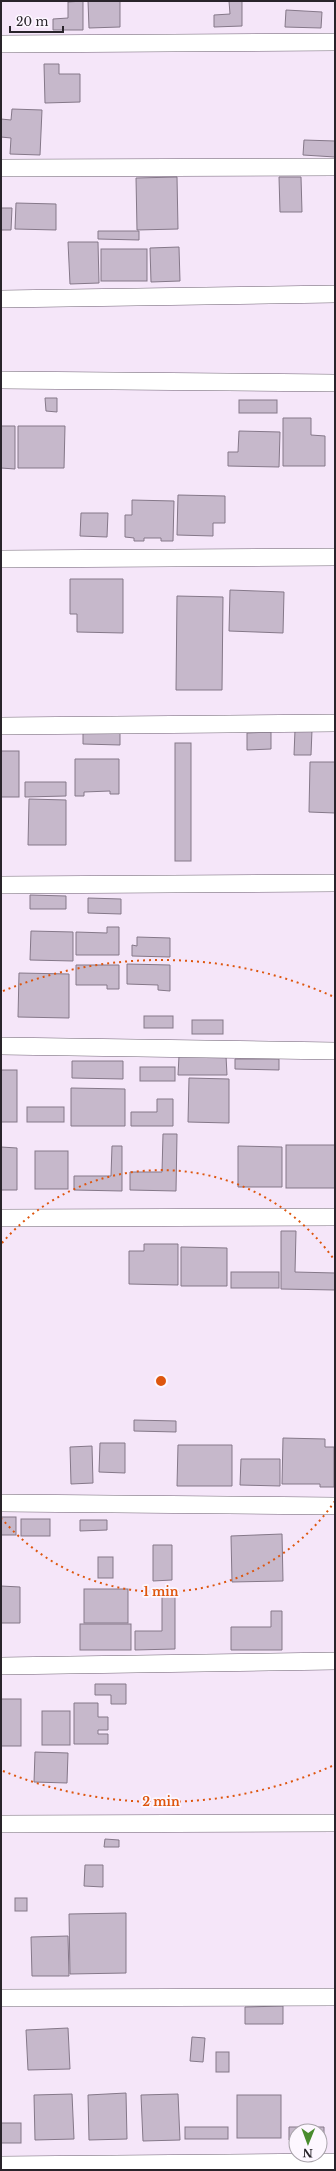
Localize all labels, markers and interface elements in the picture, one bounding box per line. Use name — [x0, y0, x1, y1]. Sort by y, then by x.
scale bar — [10, 8, 63, 34]
text: 20 m — [16, 14, 48, 29]
centre of rings — [154, 1374, 168, 1388]
text: 1 min — [144, 1584, 179, 1599]
text: 2 min — [142, 1794, 180, 1809]
north arrow — [288, 2123, 328, 2163]
text: N — [302, 2146, 313, 2160]

